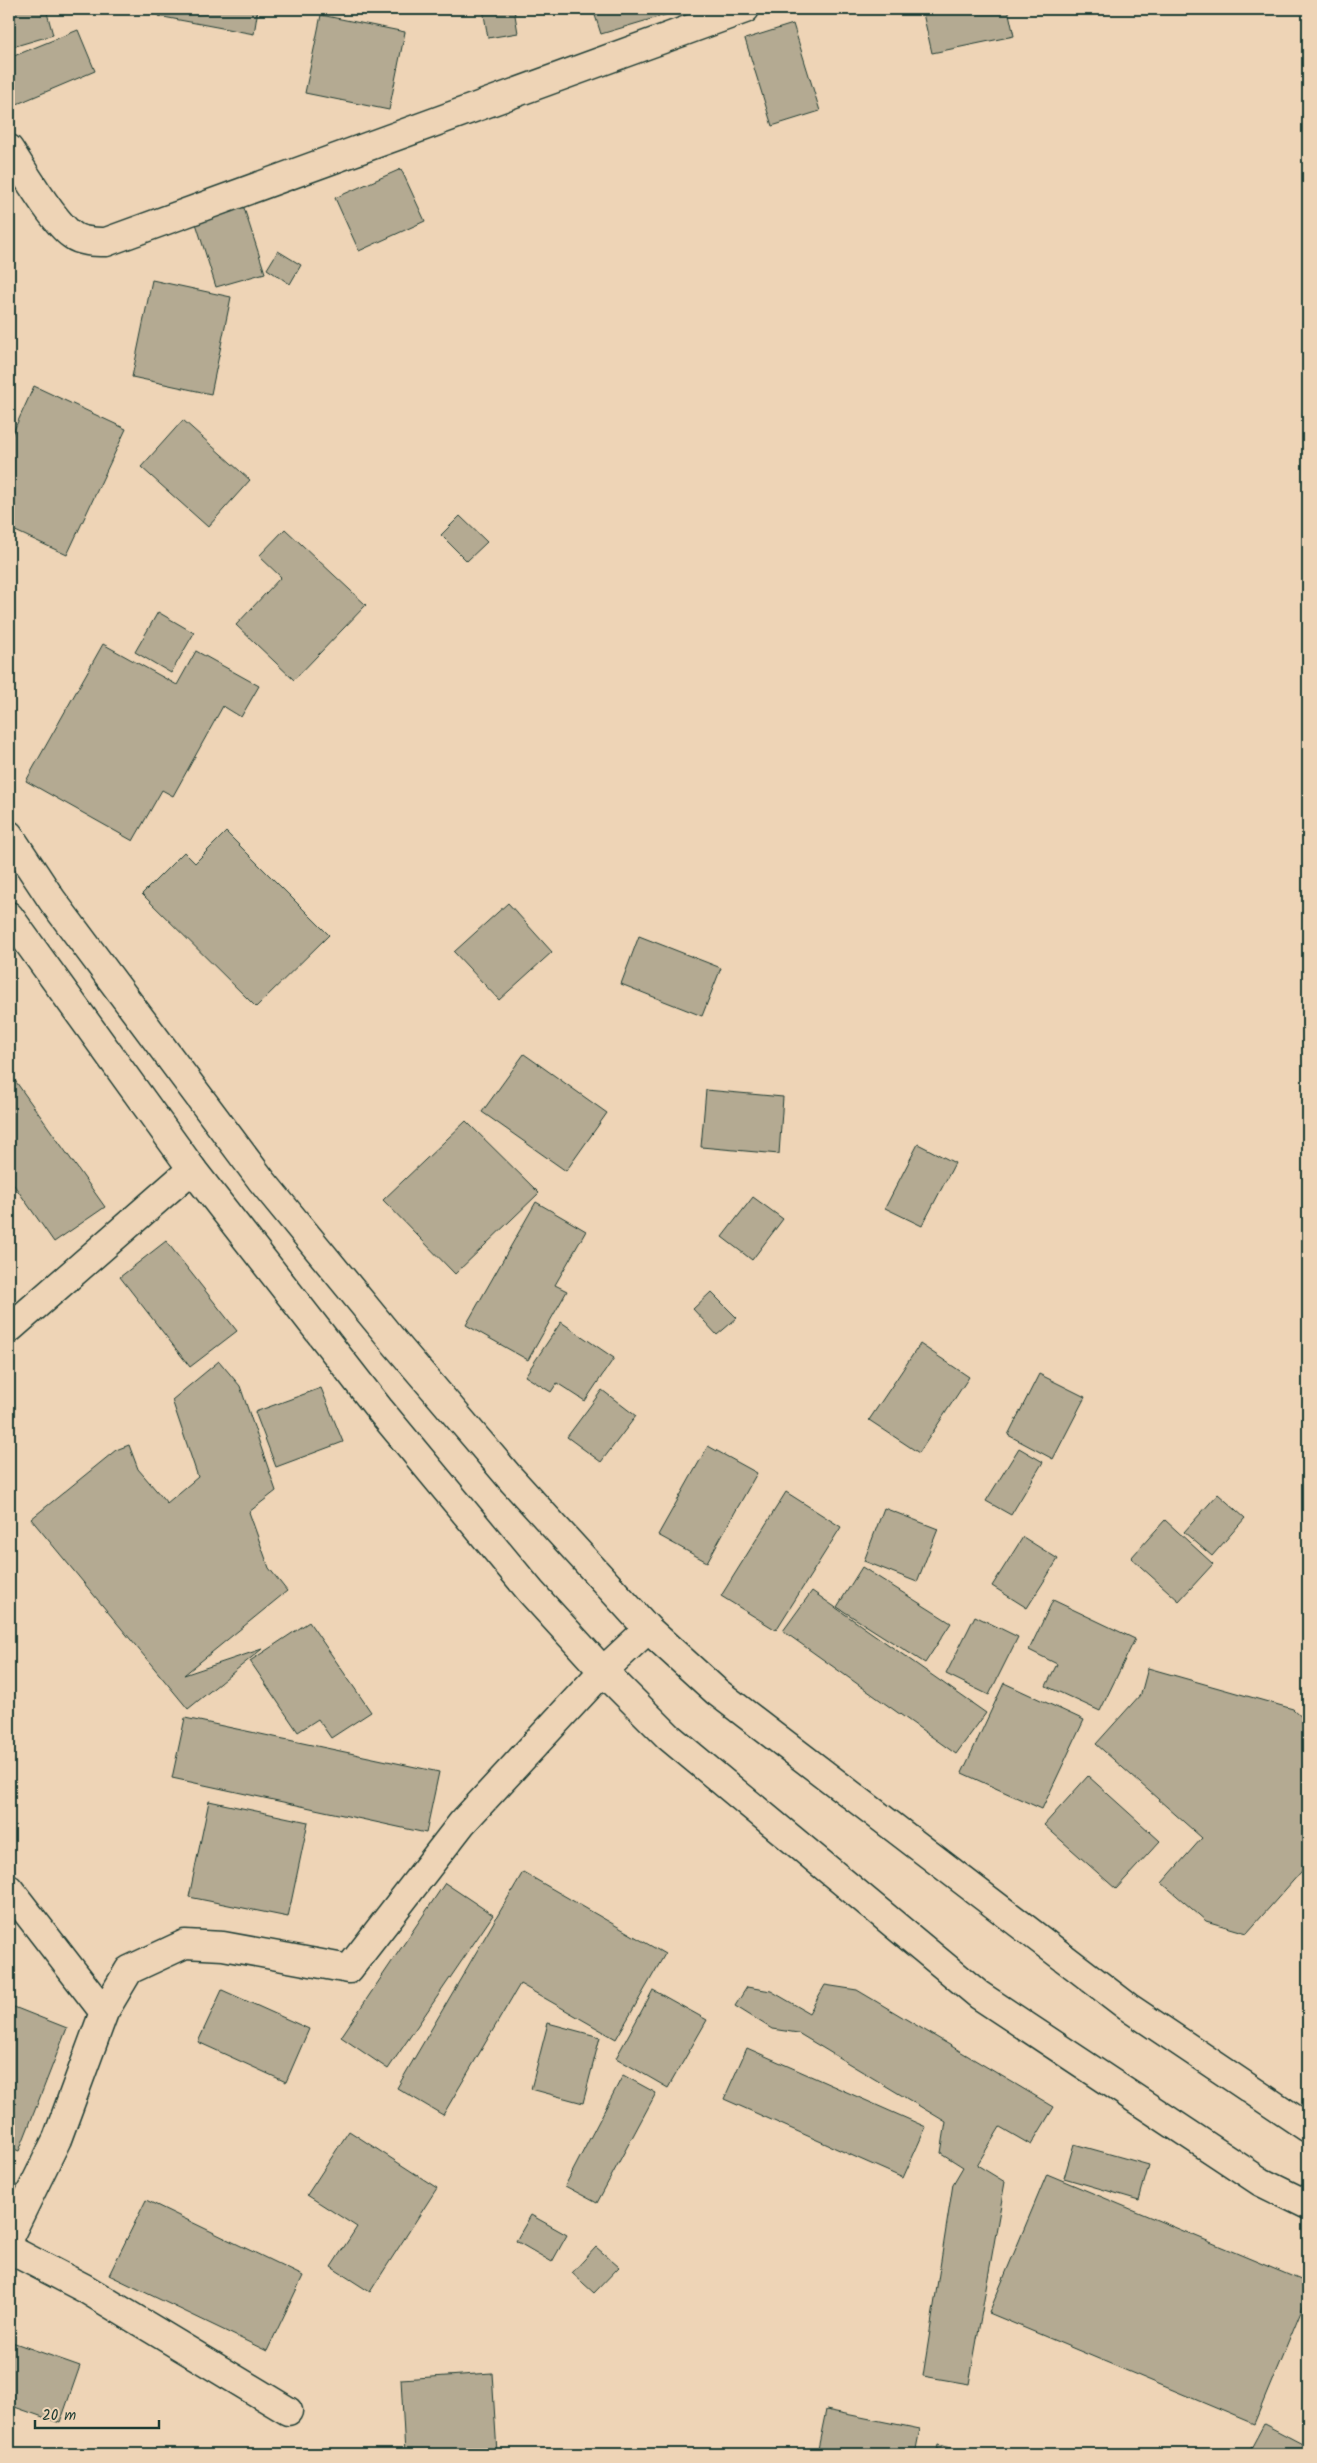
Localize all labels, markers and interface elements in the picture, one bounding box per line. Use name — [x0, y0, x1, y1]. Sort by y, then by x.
scale bar — [35, 2398, 159, 2430]
text: 20 m — [42, 2404, 76, 2428]

